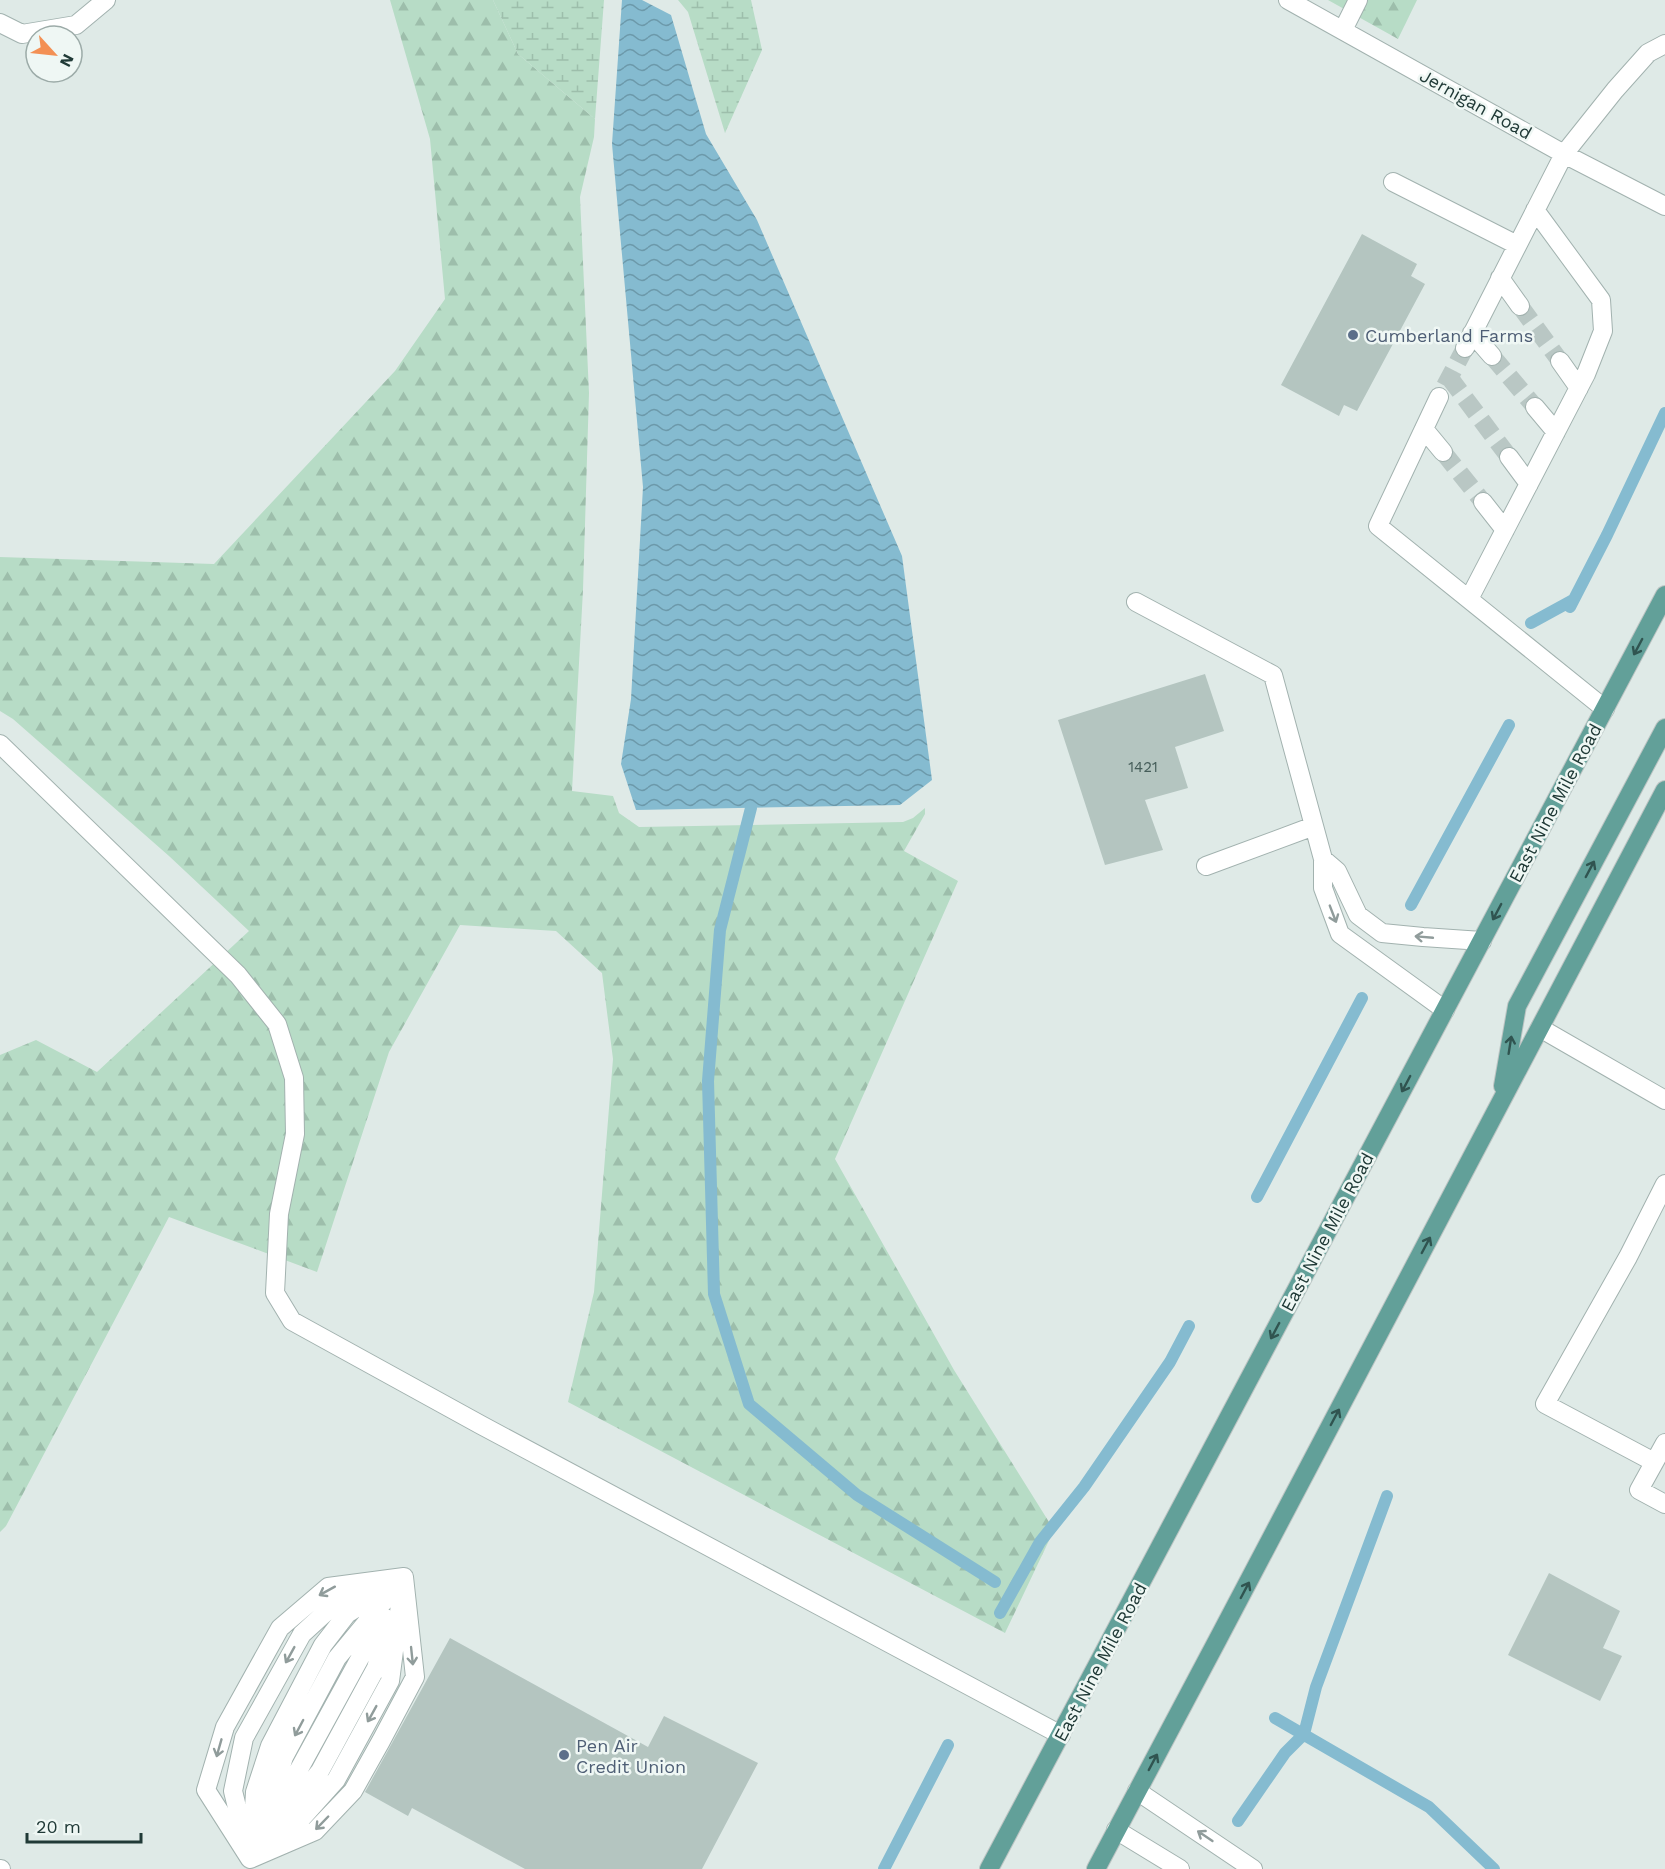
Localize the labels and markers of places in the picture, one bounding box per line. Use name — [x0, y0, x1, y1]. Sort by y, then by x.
place label: Cumberland Farms — [1365, 325, 1533, 346]
marker: Cumberland Farms — [1346, 328, 1360, 342]
place label: Pen Air Credit Union — [576, 1735, 686, 1777]
marker: Pen Air Credit Union — [557, 1748, 571, 1762]

